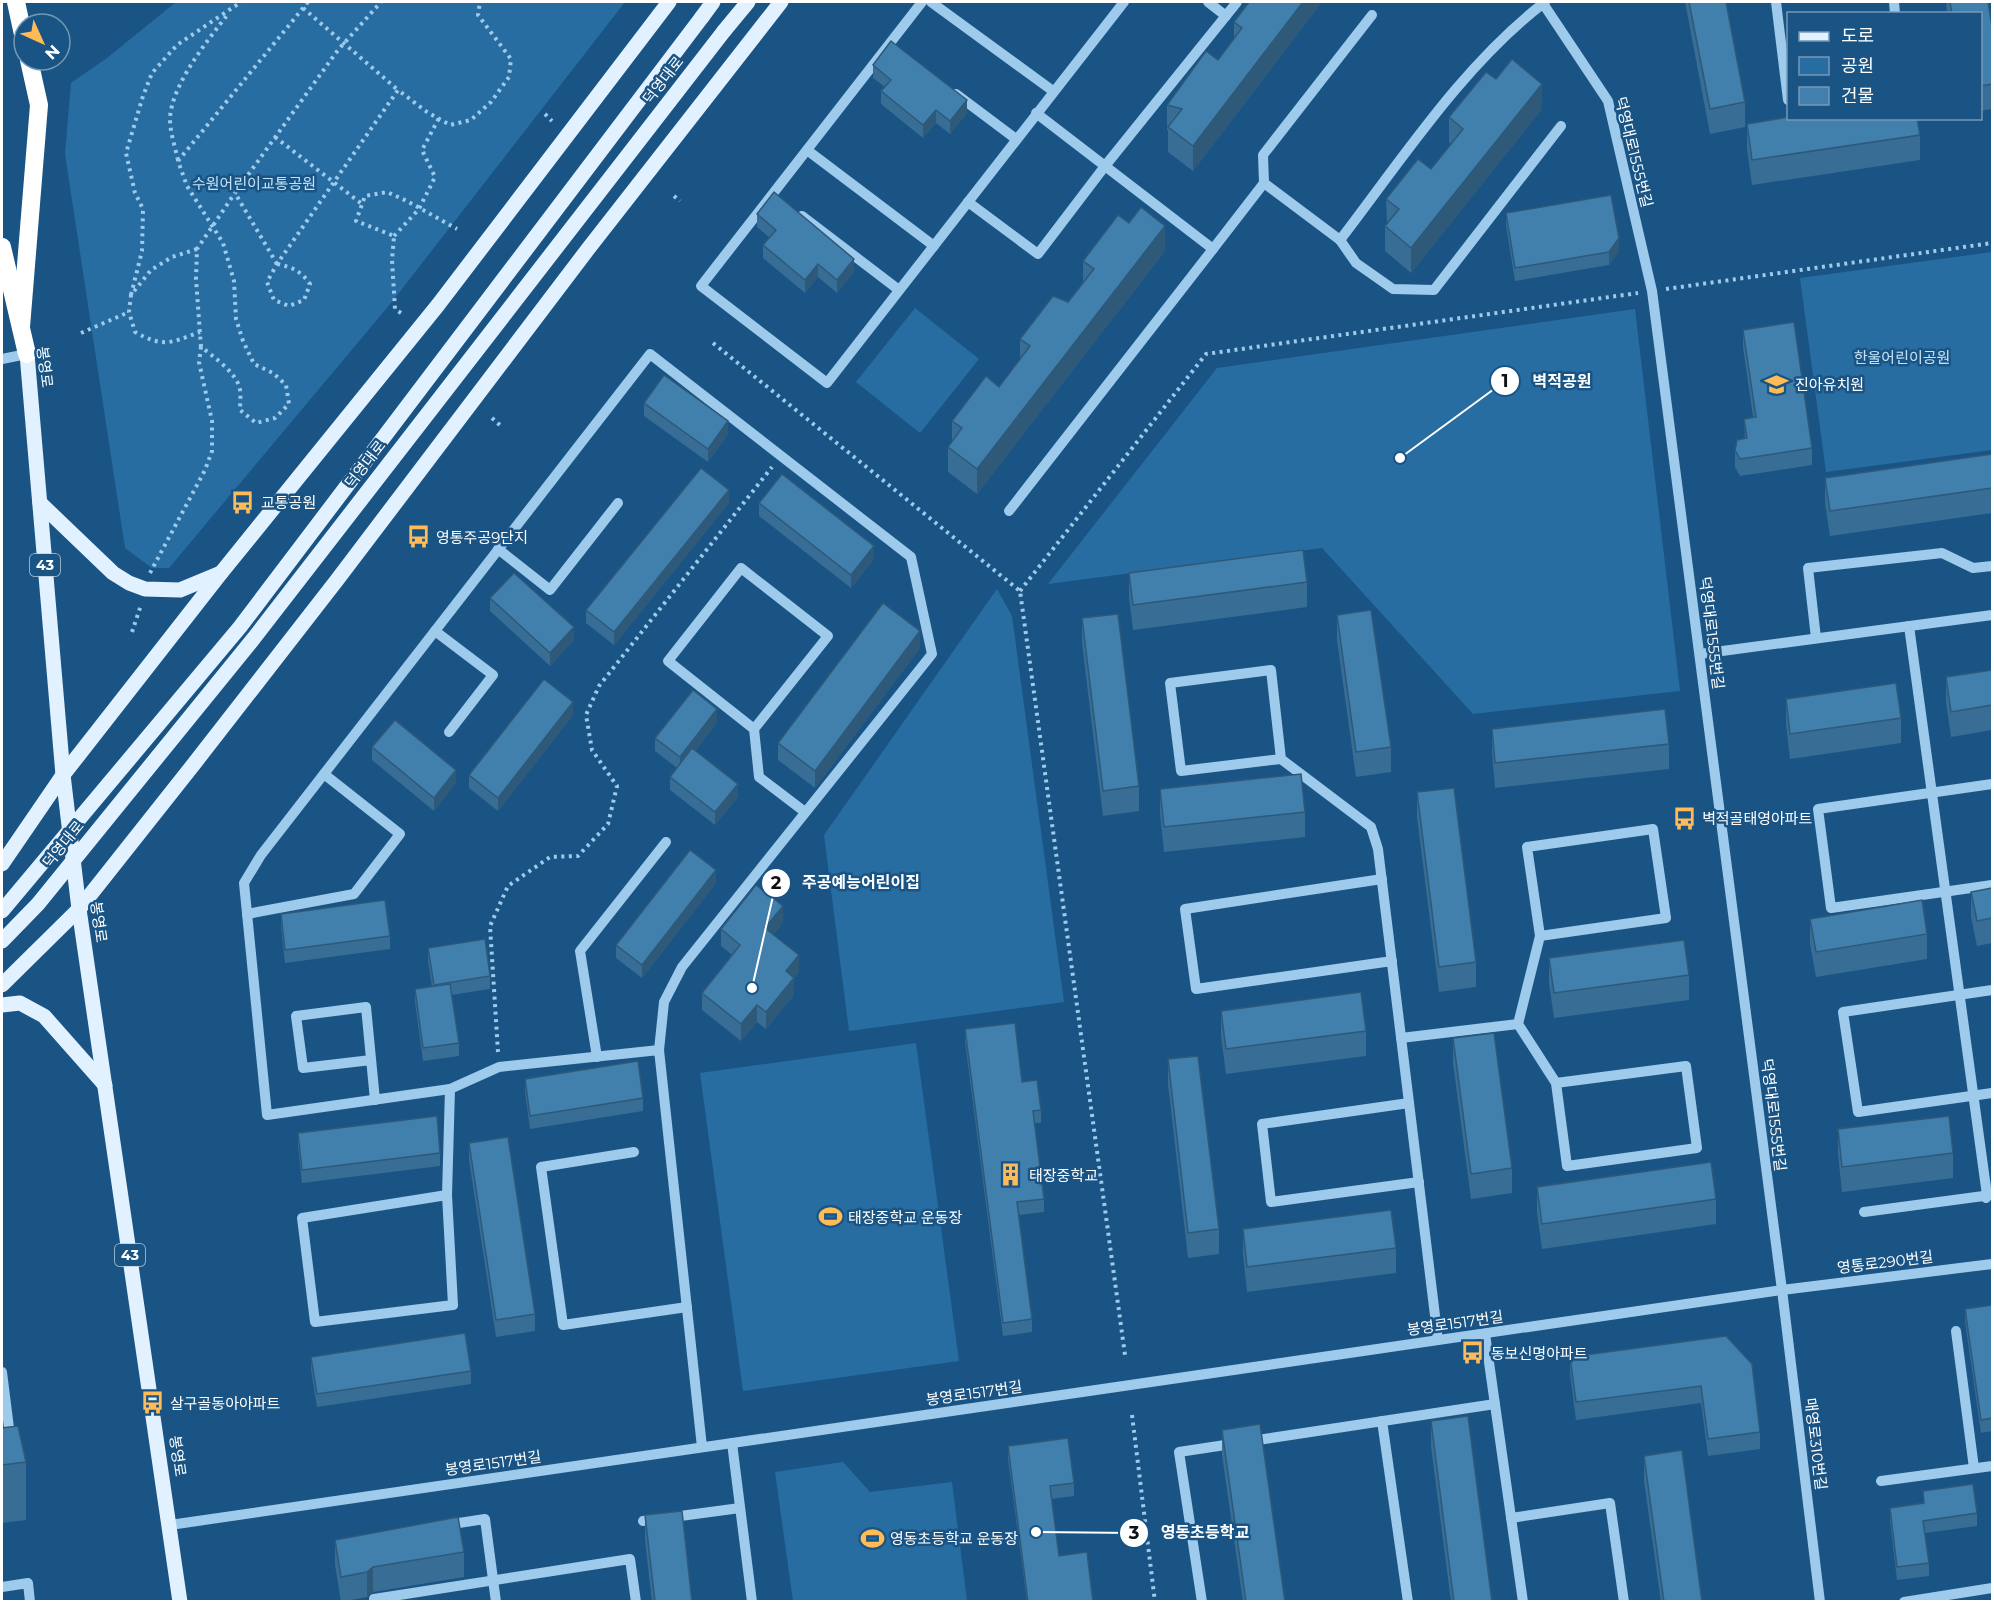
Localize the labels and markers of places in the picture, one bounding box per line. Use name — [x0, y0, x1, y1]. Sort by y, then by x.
callout: 벽적공원 — [1490, 364, 1603, 398]
school or university icon: 진아유치원 — [1764, 371, 1790, 397]
place label: 진아유치원 — [1795, 375, 1864, 394]
bus stop icon: 교통공원 — [230, 489, 256, 515]
place label: 교통공원 — [261, 493, 316, 512]
bus stop icon: 영통주공9단지 — [405, 524, 431, 550]
place label: 영통주공9단지 — [436, 528, 528, 547]
bus stop icon: 벽적골태영아파트 — [1671, 805, 1697, 831]
place label: 벽적골태영아파트 — [1702, 809, 1813, 828]
callout: 주공예능어린이집 — [761, 866, 932, 900]
building icon: 태장중학교 — [998, 1162, 1024, 1188]
place label: 태장중학교 — [1029, 1166, 1098, 1185]
sports icon: 태장중학교 운동장 — [817, 1204, 843, 1230]
place label: 태장중학교 운동장 — [848, 1208, 963, 1227]
bus stop icon: 동보신명아파트 — [1460, 1340, 1486, 1366]
place label: 동보신명아파트 — [1491, 1344, 1588, 1363]
bus stop icon: 살구골동아아파트 — [139, 1390, 165, 1416]
place label: 살구골동아아파트 — [170, 1394, 281, 1413]
callout: 영동초등학교 — [1119, 1516, 1261, 1550]
sports icon: 영동초등학교 운동장 — [859, 1525, 885, 1551]
place label: 영동초등학교 운동장 — [890, 1529, 1018, 1548]

